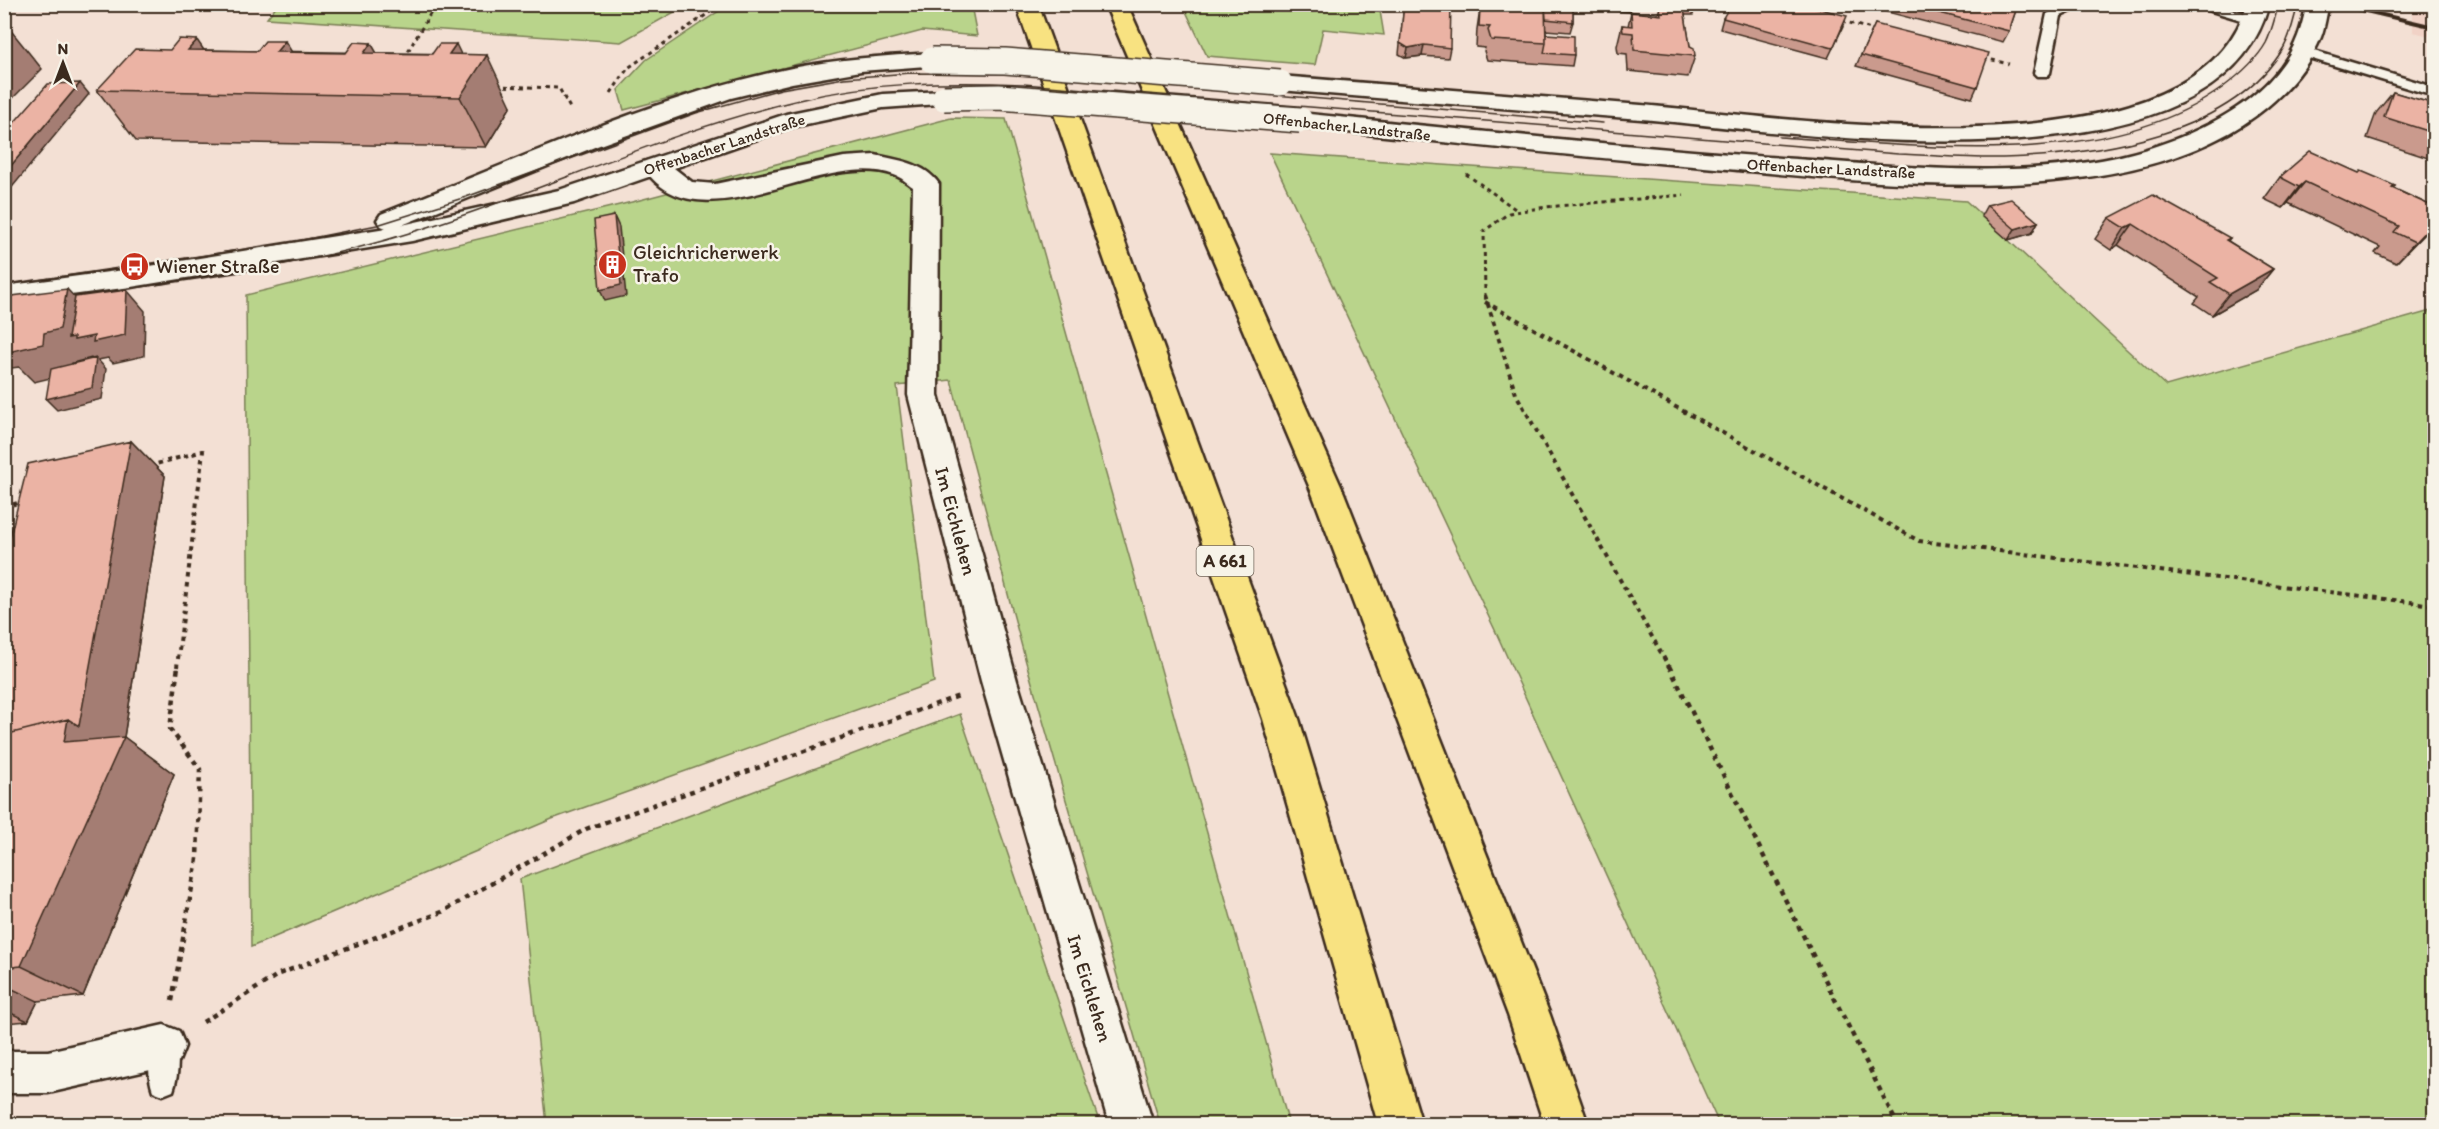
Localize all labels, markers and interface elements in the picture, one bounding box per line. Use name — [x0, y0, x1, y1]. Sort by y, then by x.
north arrow — [33, 33, 93, 93]
text: N — [58, 39, 68, 58]
street label: Offenbacher Landstraße — [1262, 108, 1432, 145]
street label: Offenbacher Landstraße — [641, 109, 808, 180]
street label: Offenbacher Landstraße — [1746, 155, 1916, 182]
place label: Gleichricherwerk Trafo — [633, 240, 779, 287]
building icon: Gleichricherwerk Trafo — [596, 248, 628, 280]
bus stop icon: Wiener Straße — [119, 250, 151, 282]
place label: Wiener Straße — [156, 254, 280, 278]
street label: Im Eichlehen — [930, 464, 982, 578]
road number: A 661 — [1196, 546, 1254, 576]
street label: Im Eichlehen — [1062, 931, 1118, 1045]

